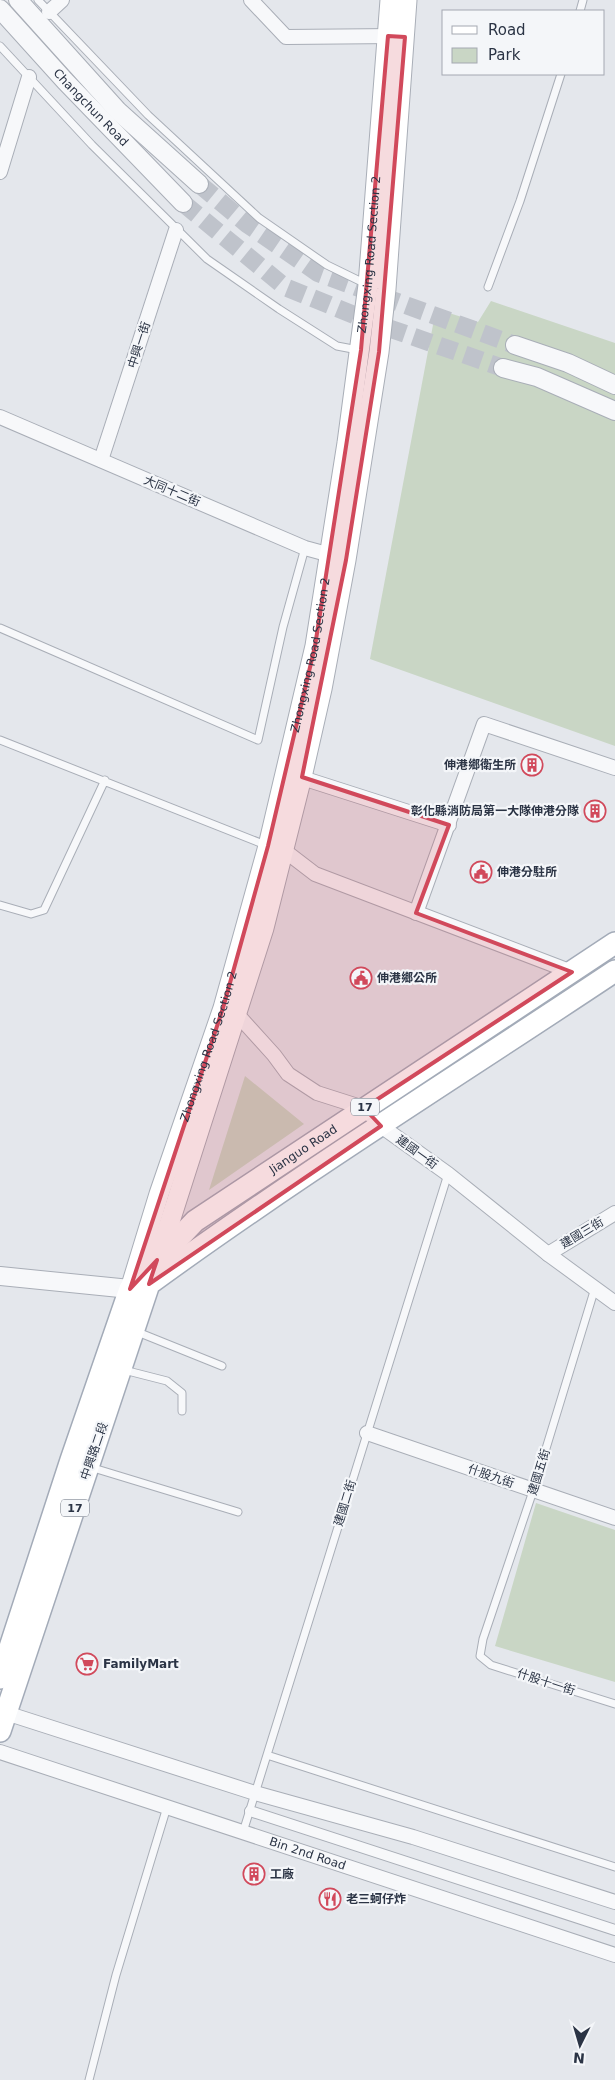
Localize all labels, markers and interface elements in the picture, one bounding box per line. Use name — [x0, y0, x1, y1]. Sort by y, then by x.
legend — [442, 10, 605, 75]
text: Road — [488, 21, 526, 39]
text: Park — [488, 46, 521, 64]
street label: Changchun Road — [50, 66, 131, 149]
street label: Zhongxing Road Section 2 — [355, 175, 383, 334]
street label: 中興一街 — [125, 320, 153, 370]
street label: 大同十二街 — [142, 473, 202, 509]
street label: Zhongxing Road Section 2 — [288, 576, 333, 734]
building icon: 伸港鄉衛生所 — [520, 753, 544, 777]
place label: 伸港鄉衛生所 — [444, 758, 516, 772]
building icon: 彰化縣消防局第一大隊伸港分隊 — [583, 799, 607, 823]
place label: 彰化縣消防局第一大隊伸港分隊 — [411, 804, 579, 818]
public building icon: 伸港分駐所 — [469, 860, 493, 884]
place label: 伸港分駐所 — [497, 865, 557, 879]
public building icon: 伸港鄉公所 — [349, 966, 373, 990]
street label: Zhongxing Road Section 2 — [177, 970, 240, 1124]
place label: 伸港鄉公所 — [377, 971, 437, 985]
road number: 17 — [351, 1098, 379, 1116]
street label: Jianguo Road — [266, 1122, 340, 1177]
street label: 建國一街 — [393, 1132, 441, 1172]
street label: 建國三街 — [558, 1215, 606, 1251]
street label: 中興路二段 — [78, 1420, 110, 1482]
street label: 建國五街 — [525, 1447, 553, 1497]
street label: 什股九街 — [466, 1462, 516, 1490]
street label: 建國二街 — [331, 1478, 359, 1528]
road number: 17 — [61, 1500, 89, 1516]
supermarket icon: FamilyMart — [75, 1652, 99, 1676]
place label: FamilyMart — [103, 1657, 179, 1671]
street label: 什股十一街 — [515, 1666, 577, 1698]
street label: Bin 2nd Road — [268, 1834, 348, 1873]
building icon: 工廠 — [242, 1862, 266, 1886]
place label: 工廠 — [270, 1867, 294, 1881]
restaurant icon: 老三蚵仔炸 — [318, 1887, 342, 1911]
place label: 老三蚵仔炸 — [346, 1892, 406, 1906]
north arrow — [555, 2020, 605, 2070]
text: N — [572, 2049, 585, 2066]

